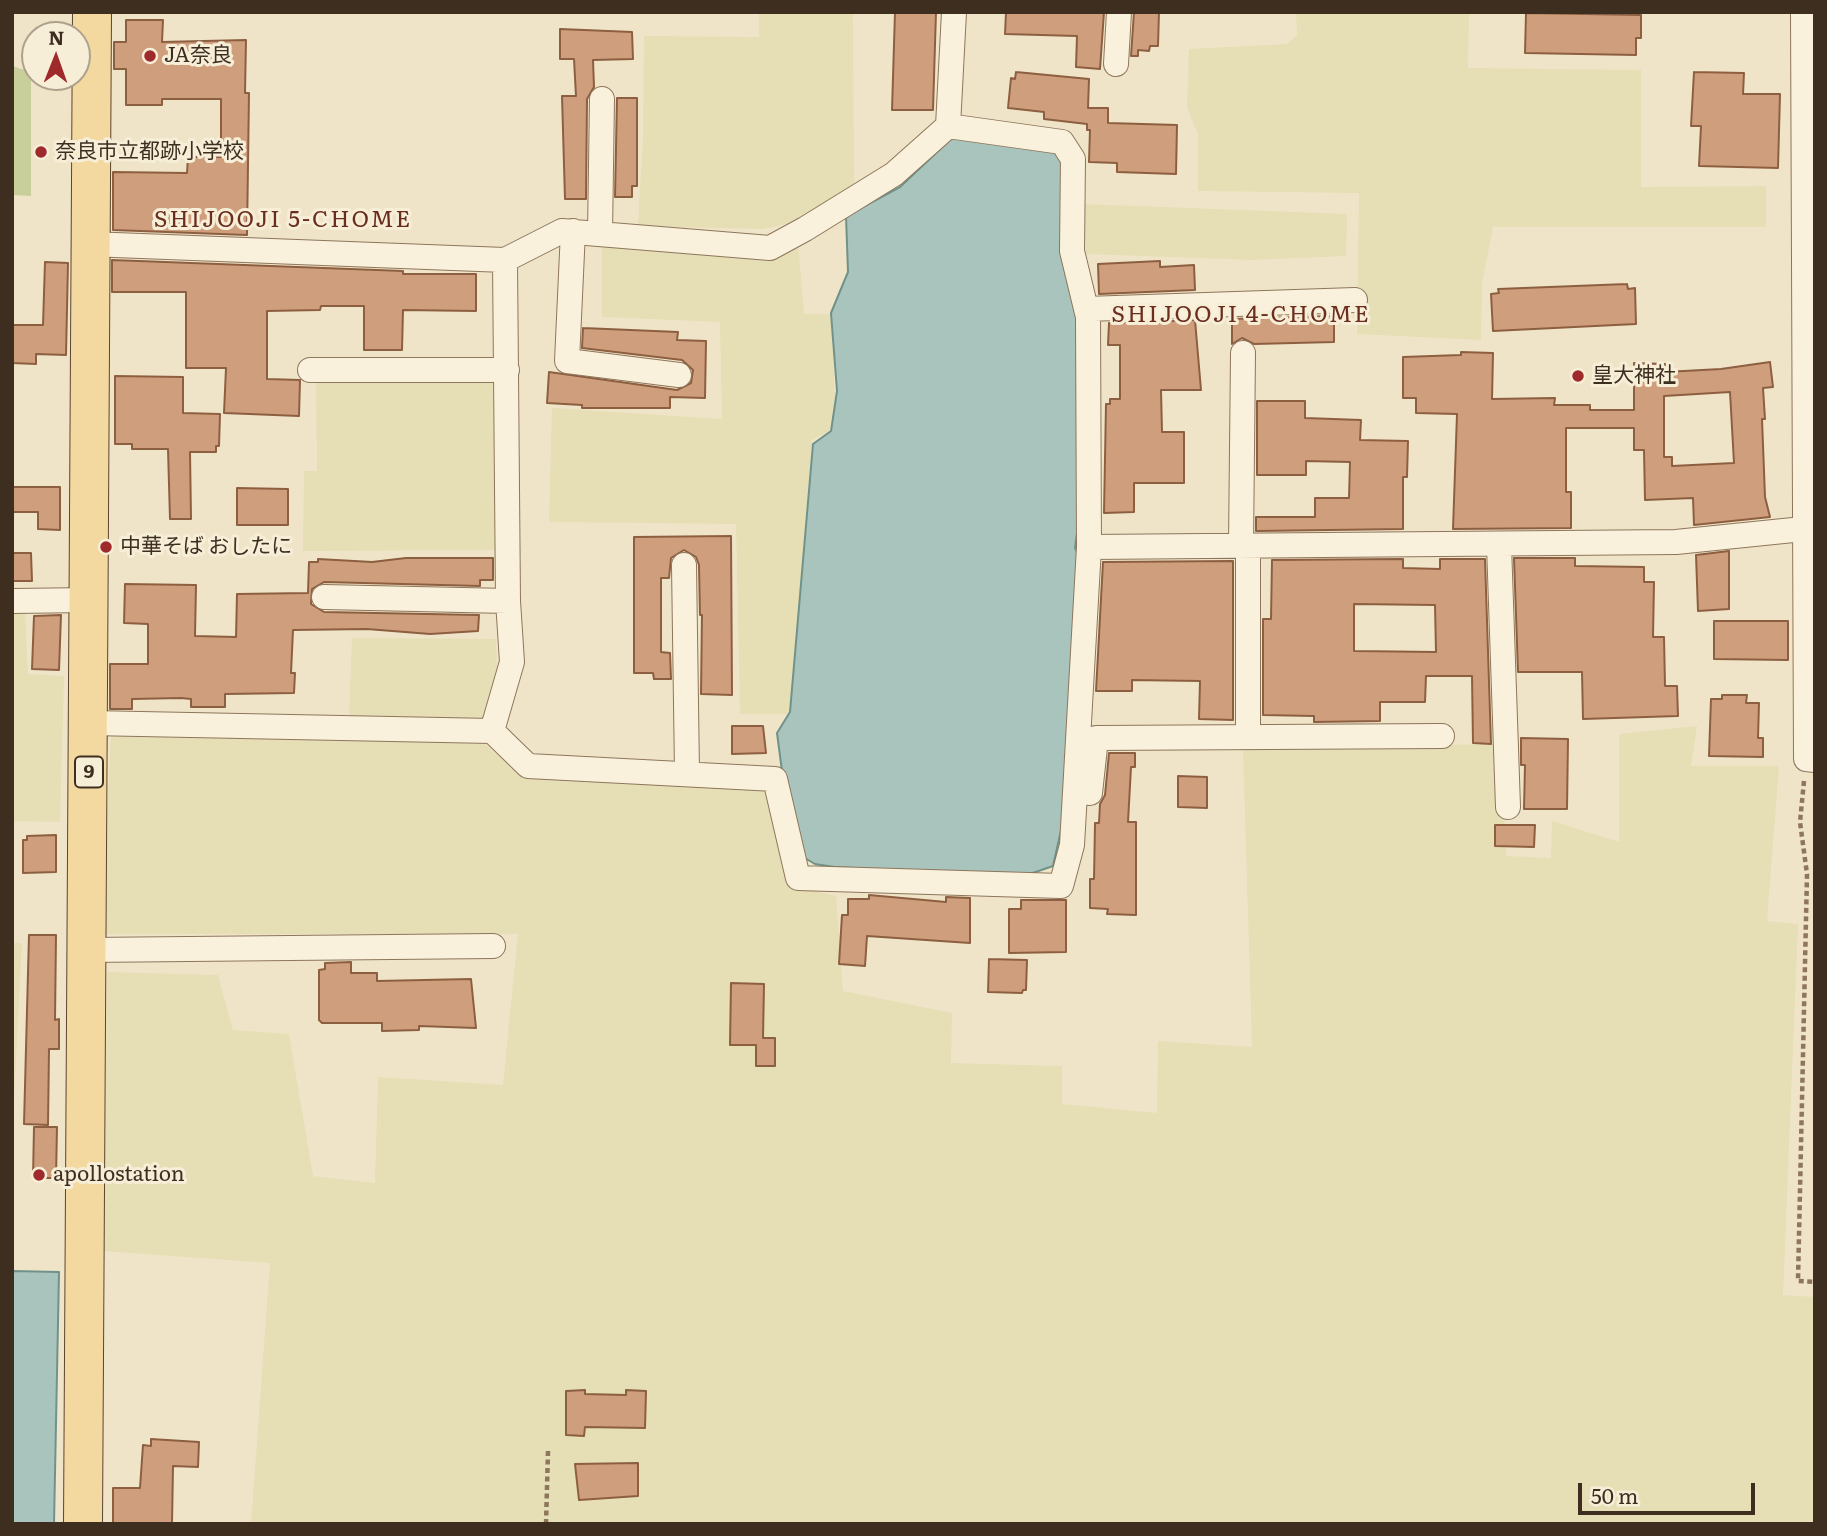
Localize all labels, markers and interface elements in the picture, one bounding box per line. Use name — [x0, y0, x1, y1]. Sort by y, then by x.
north arrow — [21, 21, 91, 91]
text: N — [48, 23, 65, 51]
place label: JA奈良 — [164, 43, 232, 69]
marker: JA奈良 — [142, 48, 158, 64]
place label: 奈良市立都跡小学校 — [55, 139, 244, 165]
marker: 奈良市立都跡小学校 — [33, 144, 49, 160]
district label: SHIJOOJI 5-CHOME — [156, 206, 410, 234]
district label: SHIJOOJI 4-CHOME — [1113, 301, 1369, 329]
place label: 皇大神社 — [1592, 363, 1676, 389]
marker: 皇大神社 — [1570, 368, 1586, 384]
place label: 中華そば おしたに — [120, 534, 292, 560]
marker: 中華そば おしたに — [98, 539, 114, 555]
road number: 9 — [75, 757, 103, 788]
place label: apollostation — [53, 1162, 185, 1188]
marker: apollostation — [31, 1167, 47, 1183]
scale bar — [1582, 1470, 1759, 1514]
text: 50 m — [1591, 1479, 1638, 1510]

